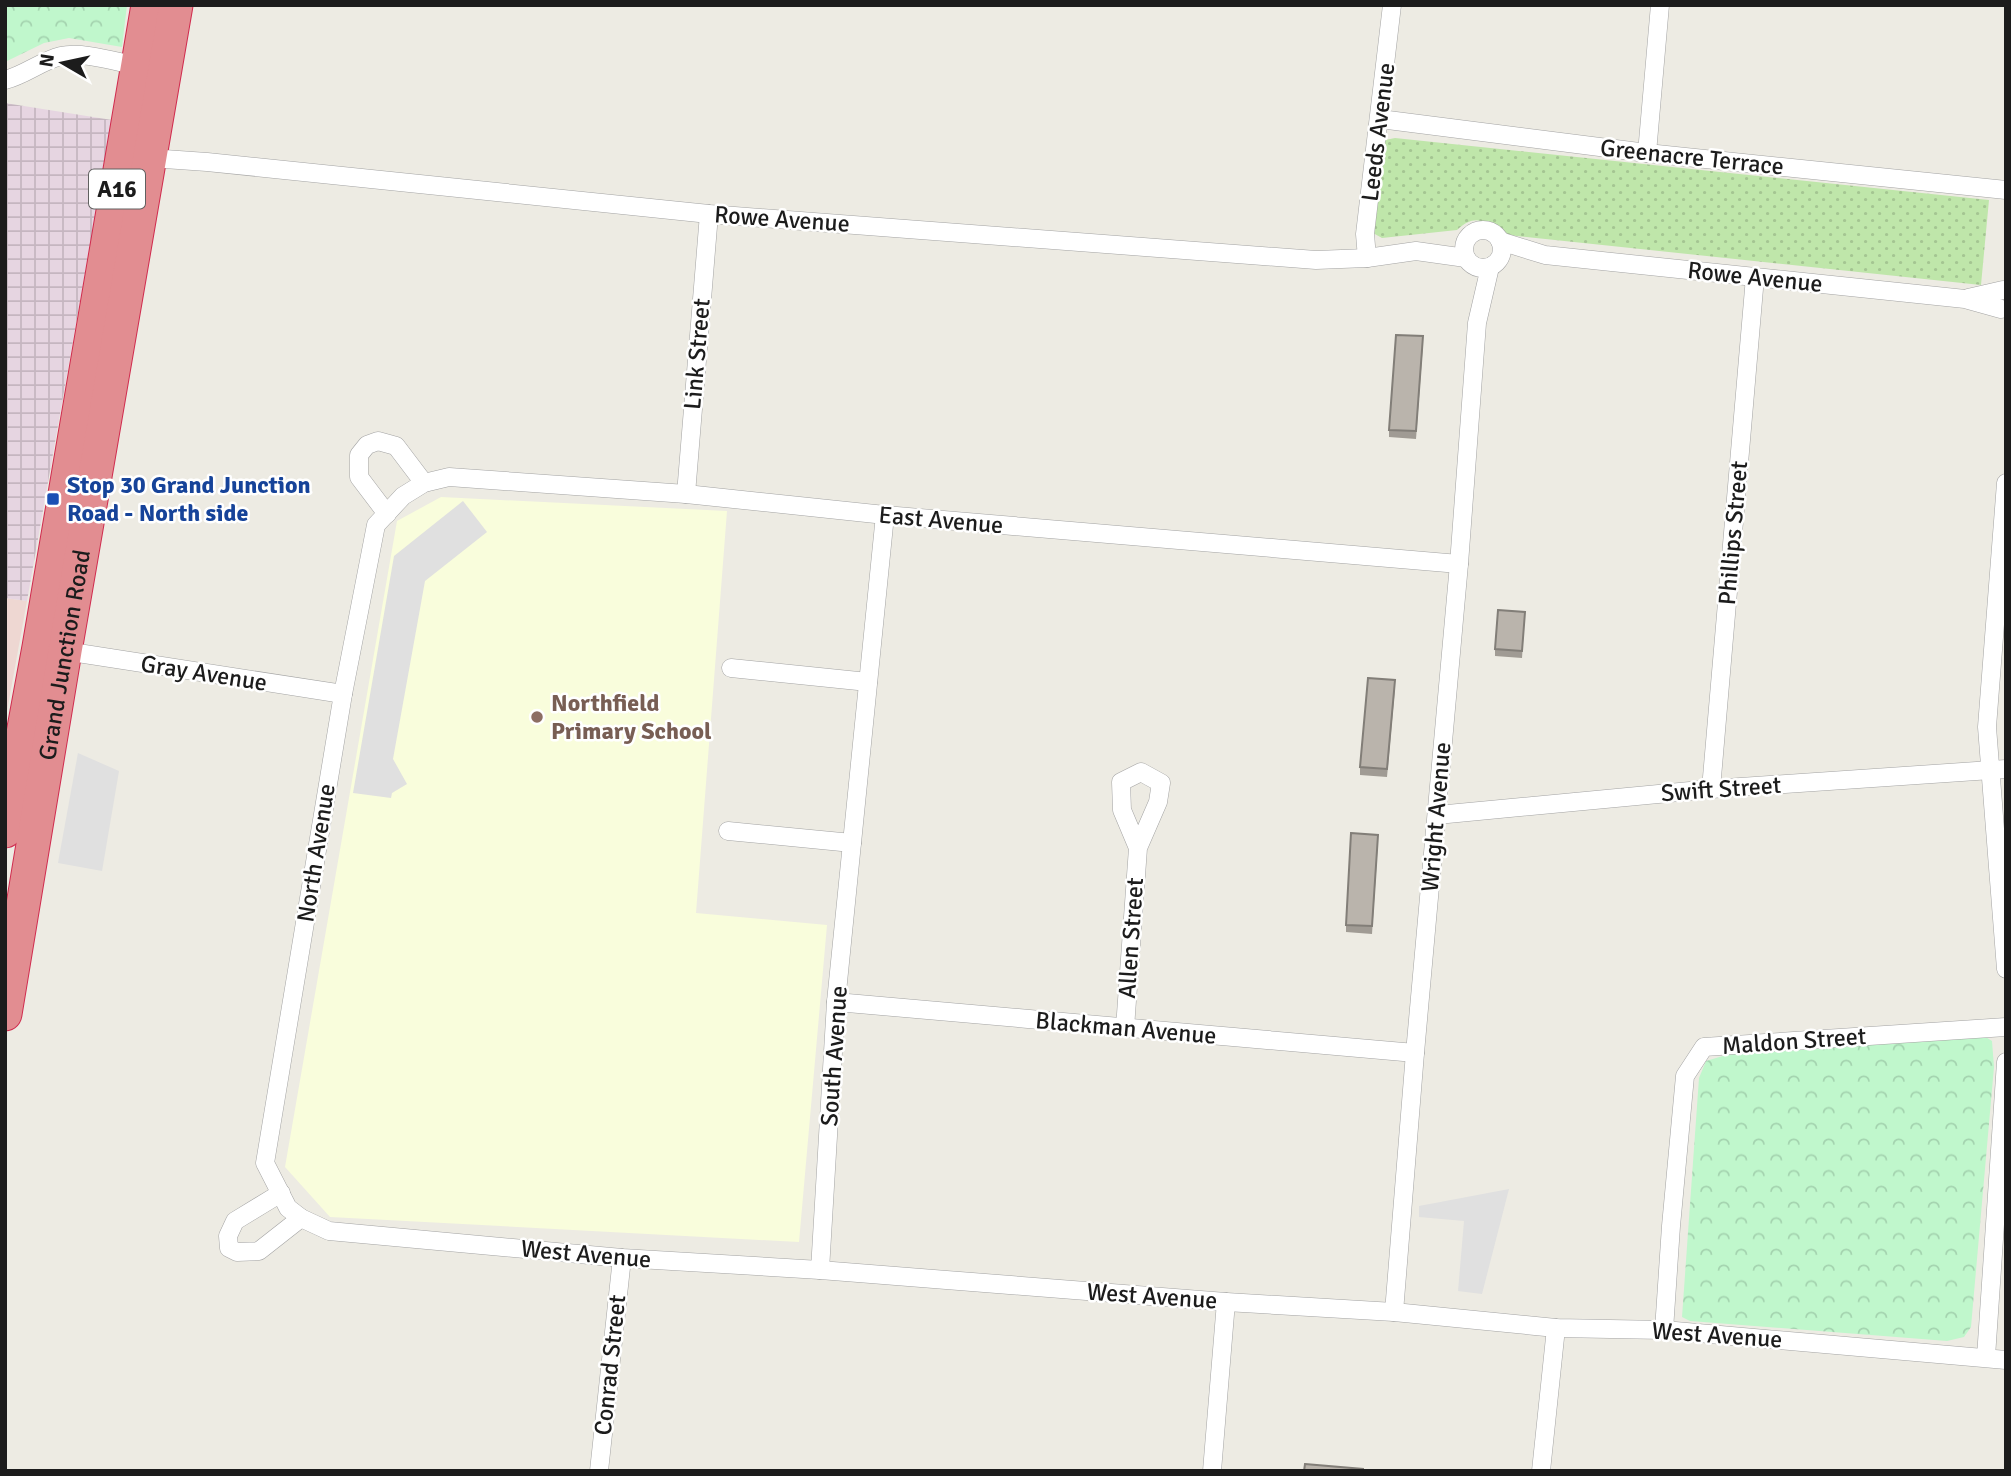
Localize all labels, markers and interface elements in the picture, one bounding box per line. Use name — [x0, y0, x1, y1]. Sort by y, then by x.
north arrow — [28, 28, 98, 98]
text: N — [34, 52, 60, 69]
street label: Leeds Avenue — [1355, 61, 1401, 203]
street label: Greenacre Terrace — [1599, 132, 1785, 182]
road number: A16 — [89, 170, 145, 208]
street label: Rowe Avenue — [713, 199, 851, 239]
street label: Rowe Avenue — [1686, 255, 1824, 299]
street label: Link Street — [677, 297, 717, 411]
street label: Phillips Street — [1712, 460, 1754, 606]
place label: Stop 30 Grand Junction Road - North side — [67, 470, 311, 528]
marker: Stop 30 Grand Junction Road - North side — [45, 491, 61, 507]
street label: East Avenue — [878, 500, 1004, 540]
street label: Grand Junction Road — [32, 547, 97, 762]
street label: Gray Avenue — [139, 648, 269, 698]
place label: Northfield Primary School — [551, 688, 712, 746]
marker: Northfield Primary School — [529, 709, 545, 725]
street label: Wright Avenue — [1415, 741, 1457, 893]
street label: Swift Street — [1660, 770, 1782, 808]
street label: North Avenue — [290, 782, 342, 924]
street label: Allen Street — [1112, 877, 1150, 999]
street label: South Avenue — [814, 985, 854, 1127]
street label: Blackman Avenue — [1034, 1005, 1218, 1051]
street label: Maldon Street — [1721, 1021, 1867, 1061]
street label: West Avenue — [520, 1233, 652, 1275]
street label: West Avenue — [1086, 1276, 1218, 1316]
street label: Conrad Street — [588, 1293, 632, 1437]
street label: West Avenue — [1651, 1315, 1783, 1355]

